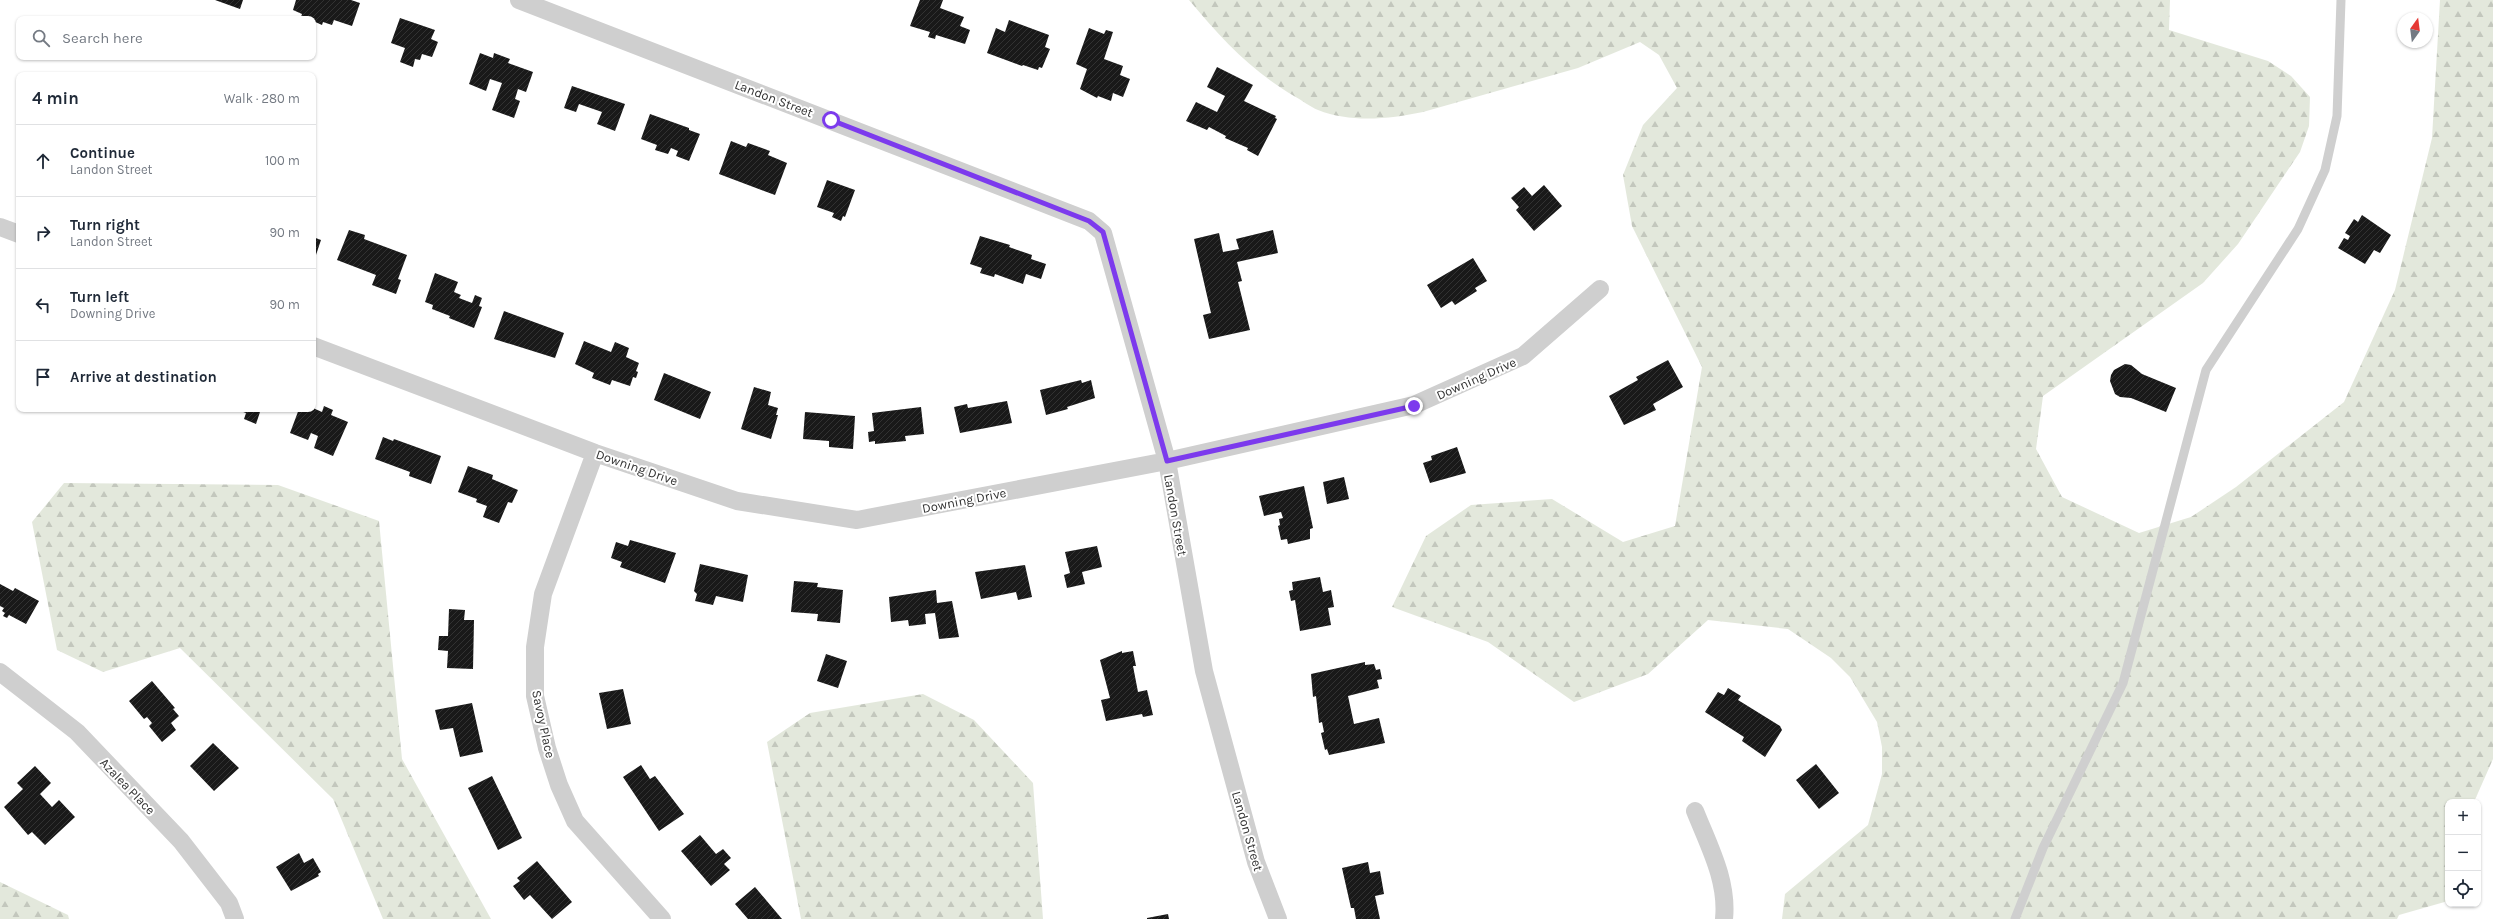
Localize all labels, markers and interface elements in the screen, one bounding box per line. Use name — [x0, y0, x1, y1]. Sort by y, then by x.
north arrow — [2397, 12, 2433, 48]
search box — [16, 16, 316, 60]
icon: search — [30, 27, 52, 49]
text: Search here — [62, 29, 143, 47]
street label: Landon Street — [733, 77, 815, 120]
text: 4 min — [32, 88, 79, 108]
text: Walk · 280 m — [224, 91, 300, 106]
route start — [822, 111, 840, 129]
text: Continue — [70, 144, 135, 162]
icon: ahead — [32, 150, 54, 172]
text: 100 m — [265, 153, 300, 168]
text: Landon Street — [70, 162, 153, 177]
text: Turn right — [70, 216, 140, 234]
icon: right — [32, 222, 54, 244]
text: 90 m — [269, 225, 300, 240]
text: Landon Street — [70, 234, 153, 249]
text: Turn left — [70, 288, 129, 306]
icon: left — [32, 294, 54, 316]
text: 90 m — [269, 297, 300, 312]
text: Downing Drive — [70, 306, 155, 321]
street label: Downing Drive — [1434, 354, 1519, 403]
icon: arrive — [32, 366, 54, 388]
text: Arrive at destination — [70, 368, 217, 386]
route end — [1405, 397, 1423, 415]
street label: Downing Drive — [594, 446, 680, 489]
street label: Landon Street — [1161, 473, 1190, 557]
street label: Downing Drive — [921, 485, 1008, 516]
street label: Savoy Place — [529, 689, 558, 760]
street label: Azalea Place — [97, 755, 159, 818]
street label: Landon Street — [1229, 789, 1266, 873]
map controls — [2445, 799, 2481, 907]
button: + — [2445, 799, 2481, 835]
button: − — [2445, 835, 2481, 871]
button: locate — [2445, 871, 2481, 907]

